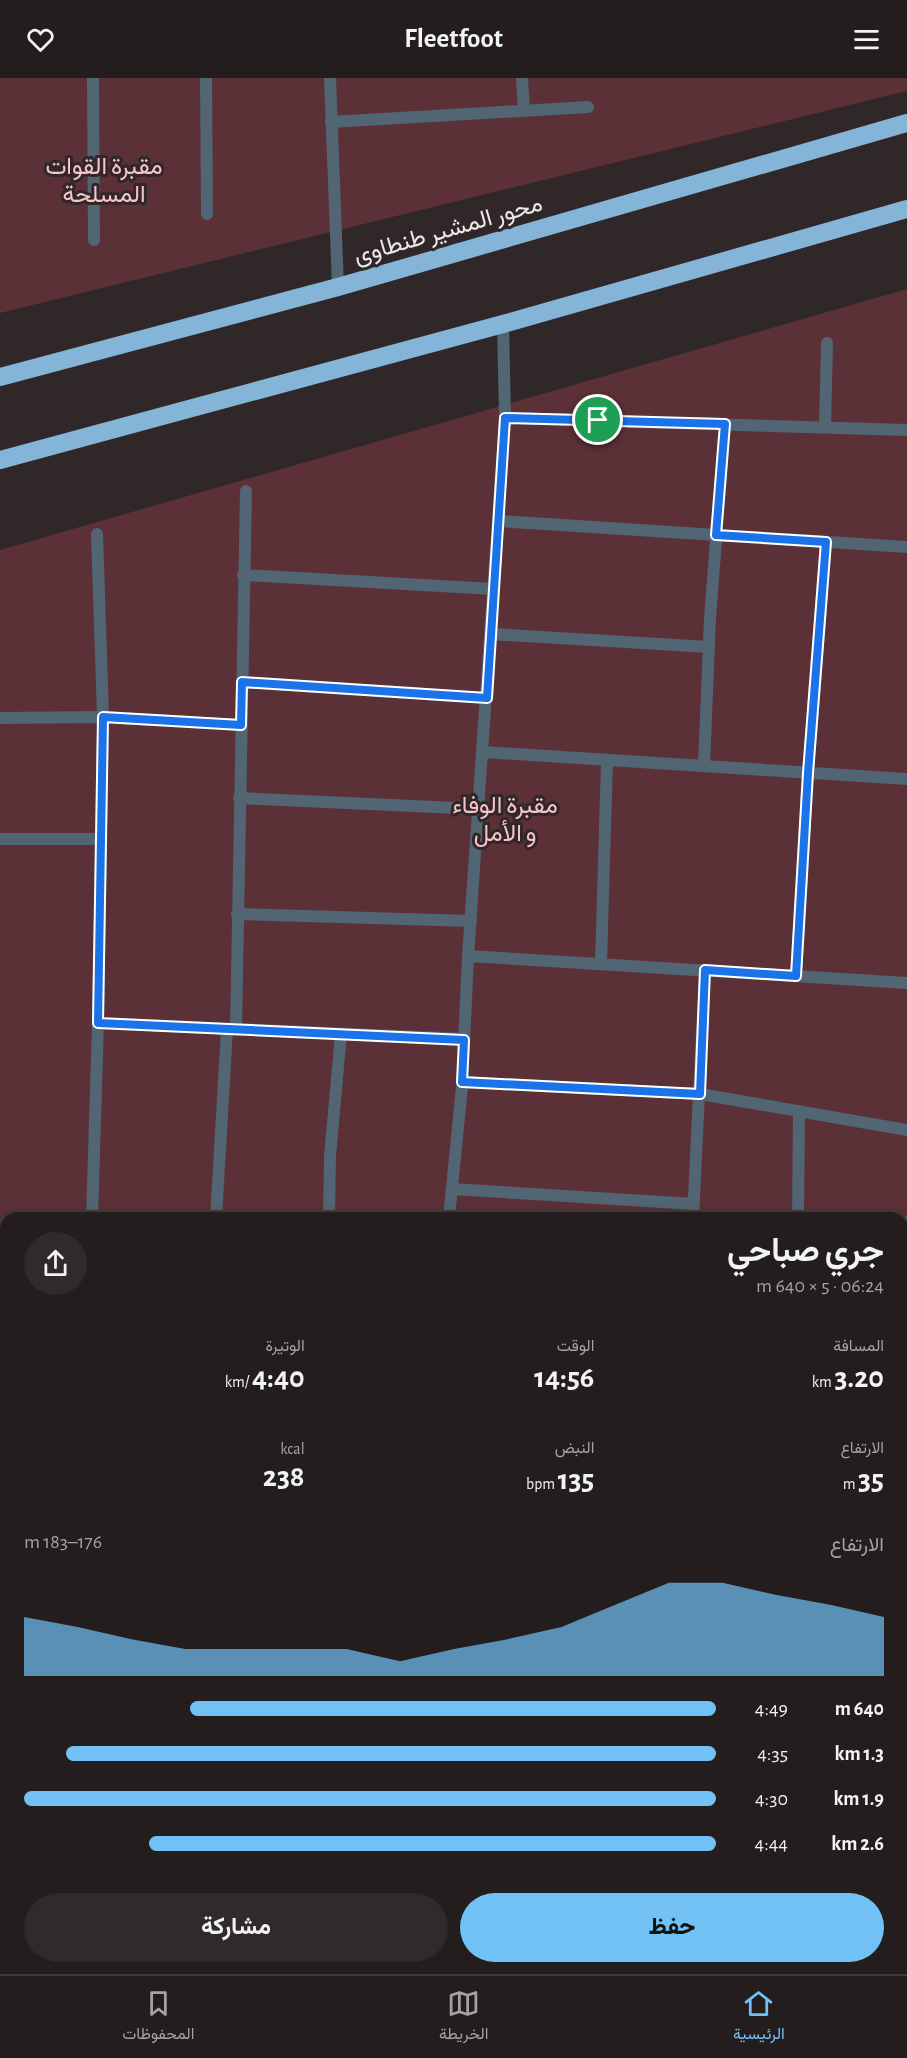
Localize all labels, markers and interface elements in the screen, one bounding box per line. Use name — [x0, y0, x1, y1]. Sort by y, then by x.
icon: heart — [24, 23, 57, 56]
icon: menu — [850, 23, 883, 56]
text: Fleetfoot — [404, 25, 503, 52]
park label: مقبرة القوات المسلحة — [45, 155, 163, 207]
street label: محور المشير طنطاوى — [351, 192, 546, 270]
pin — [572, 394, 623, 445]
icon: arrive — [581, 403, 614, 436]
park label: مقبرة الوفاء و الأمل — [452, 794, 558, 848]
button: share — [24, 1232, 87, 1295]
text: جري صباحي — [727, 1235, 884, 1268]
text: 06:24 · 5 × 640 m — [756, 1276, 884, 1296]
text: الوتيرة — [266, 1338, 305, 1354]
text: الوقت — [557, 1338, 594, 1354]
text: المسافة — [833, 1338, 884, 1354]
text: 4:40 — [252, 1363, 305, 1393]
text: 14:56 — [534, 1363, 594, 1393]
text: 3.20 — [834, 1363, 884, 1393]
text: /km — [225, 1374, 252, 1390]
text: km — [812, 1374, 834, 1390]
text: النبض — [555, 1440, 594, 1456]
text: الارتفاع — [841, 1440, 884, 1456]
text: kcal — [280, 1441, 305, 1457]
text: 238 — [263, 1462, 305, 1492]
text: 135 — [558, 1465, 594, 1495]
text: 35 — [858, 1465, 884, 1495]
text: bpm — [526, 1476, 558, 1492]
text: m — [843, 1476, 858, 1492]
text: 176–183 m — [24, 1532, 102, 1552]
text: الارتفاع — [830, 1535, 884, 1555]
text: 4:49 — [755, 1699, 788, 1719]
text: 640 m — [835, 1699, 884, 1719]
text: 4:35 — [757, 1744, 788, 1764]
text: 1.3 km — [835, 1744, 884, 1764]
text: 4:30 — [755, 1789, 788, 1809]
text: 1.9 km — [833, 1789, 884, 1809]
text: 4:44 — [755, 1834, 788, 1854]
text: 2.6 km — [831, 1834, 884, 1854]
button: مشاركة — [24, 1893, 448, 1962]
button: حفظ — [460, 1893, 884, 1962]
tab: المحفوظات — [122, 1987, 194, 2048]
tab: الخريطة — [439, 1987, 488, 2048]
tab: الرئيسية — [733, 1987, 785, 2048]

